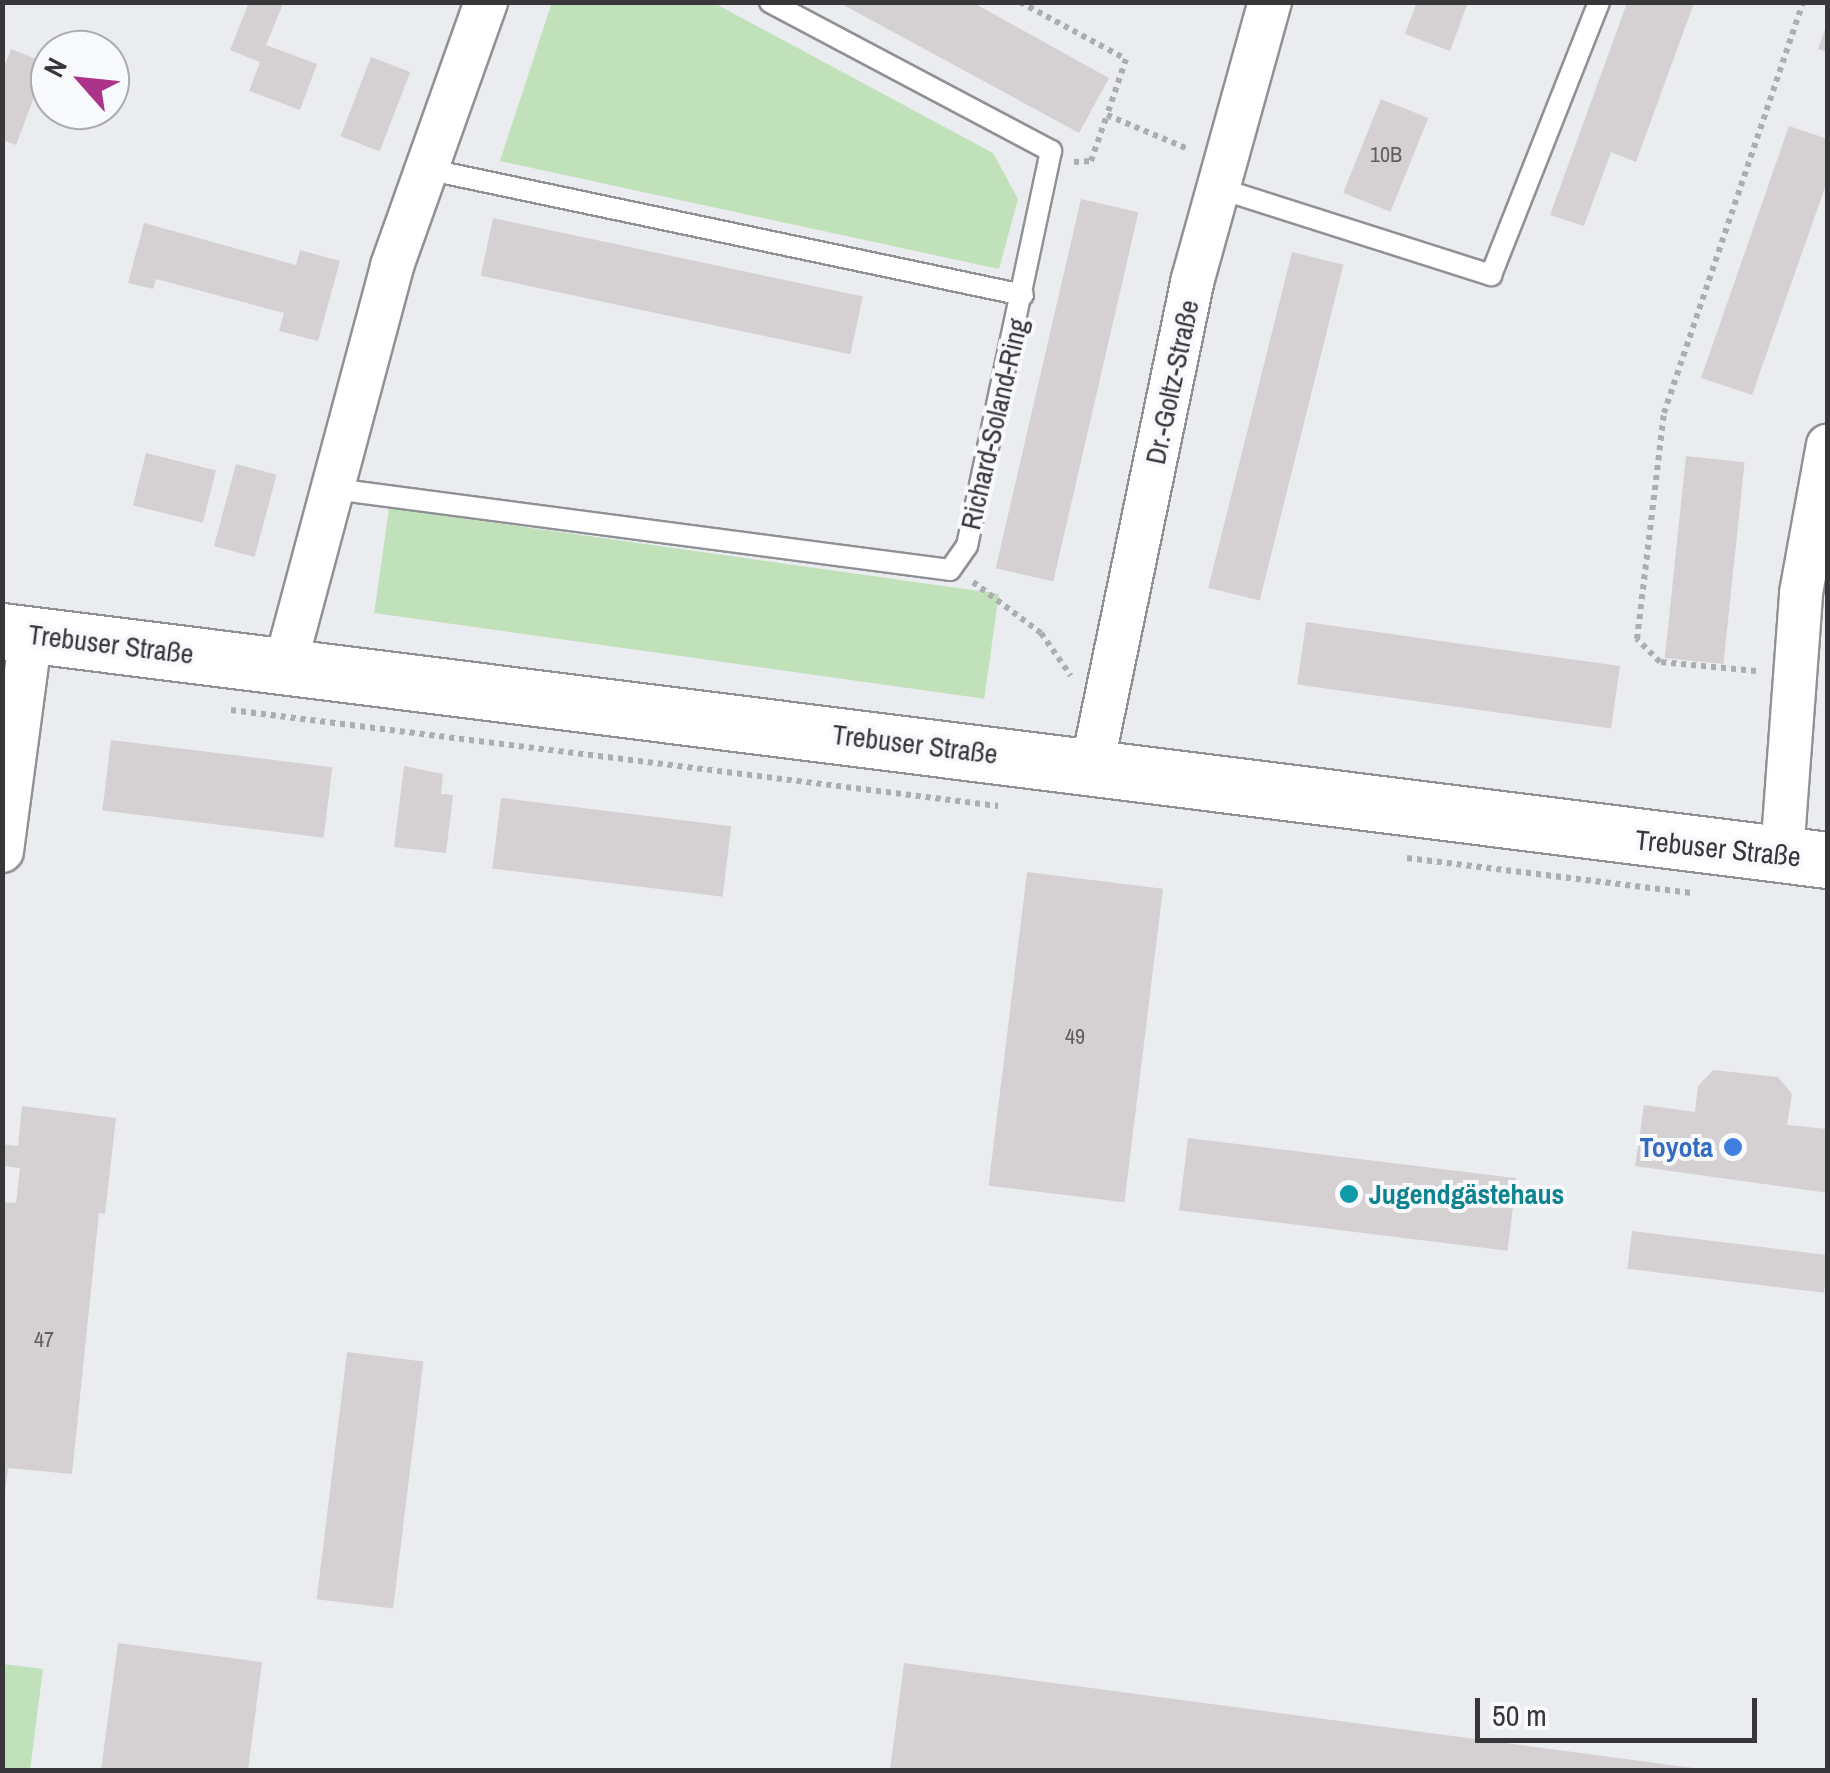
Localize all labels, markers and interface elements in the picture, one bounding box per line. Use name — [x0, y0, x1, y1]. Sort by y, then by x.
north arrow — [30, 30, 130, 130]
text: N — [34, 51, 76, 83]
house number: 10B — [1370, 142, 1402, 168]
street label: Dr.-Goltz-Straße — [1138, 297, 1206, 467]
street label: Richard-Soland-Ring — [953, 315, 1035, 533]
street label: Trebuser Straße — [26, 617, 196, 671]
street label: Trebuser Straße — [830, 717, 1000, 771]
street label: Trebuser Straße — [1634, 823, 1802, 873]
house number: 49 — [1065, 1024, 1085, 1050]
place label: Toyota — [1639, 1130, 1713, 1164]
marker: Toyota — [1722, 1136, 1744, 1158]
place label: Jugendgästehaus — [1369, 1177, 1564, 1211]
marker: Jugendgästehaus — [1338, 1183, 1360, 1205]
house number: 47 — [34, 1327, 54, 1353]
scale bar — [1480, 1678, 1762, 1740]
text: 50 m — [1492, 1695, 1547, 1735]

